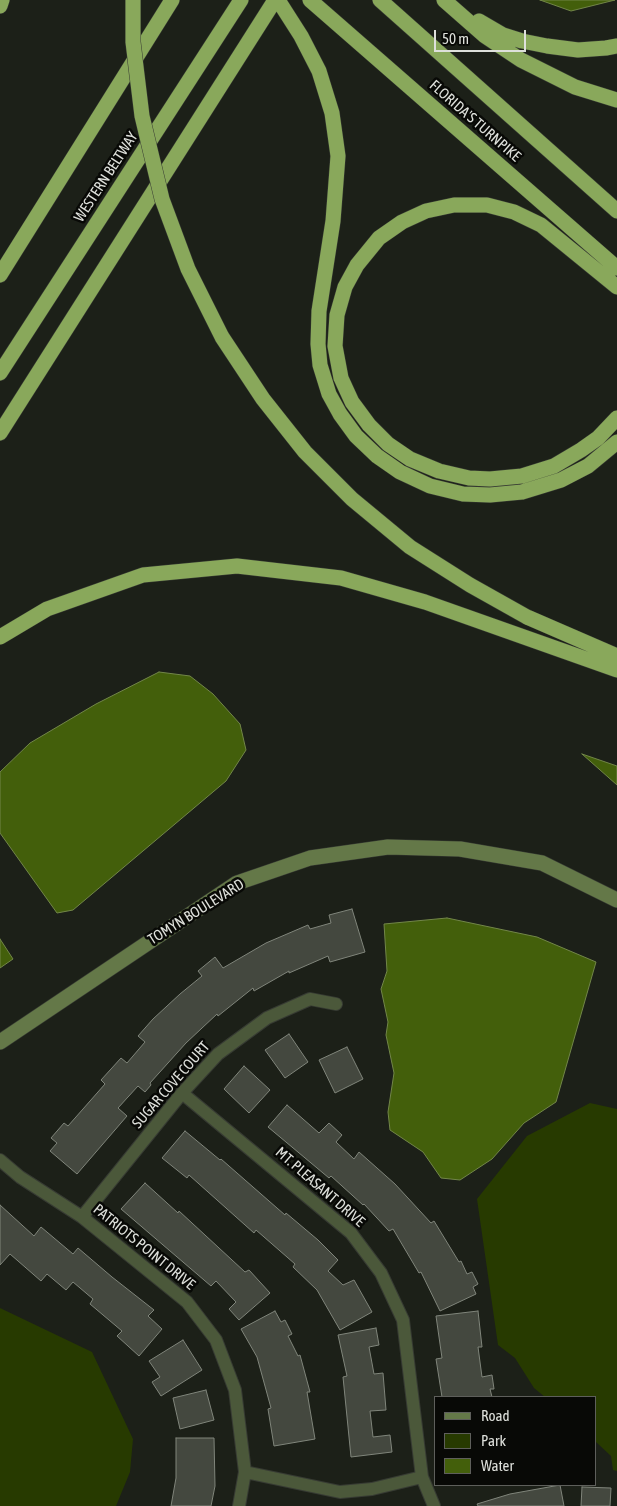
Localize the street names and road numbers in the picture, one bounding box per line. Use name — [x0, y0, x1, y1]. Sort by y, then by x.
street label: FLORIDA'S TURNPIKE — [426, 77, 524, 165]
street label: WESTERN BELTWAY — [70, 129, 142, 225]
street label: TOMYN BOULEVARD — [145, 875, 247, 949]
street label: SUGAR COVE COURT — [128, 1038, 214, 1132]
street label: MT. PLEASANT DRIVE — [272, 1143, 368, 1231]
street label: PATRIOTS POINT DRIVE — [89, 1200, 199, 1294]

